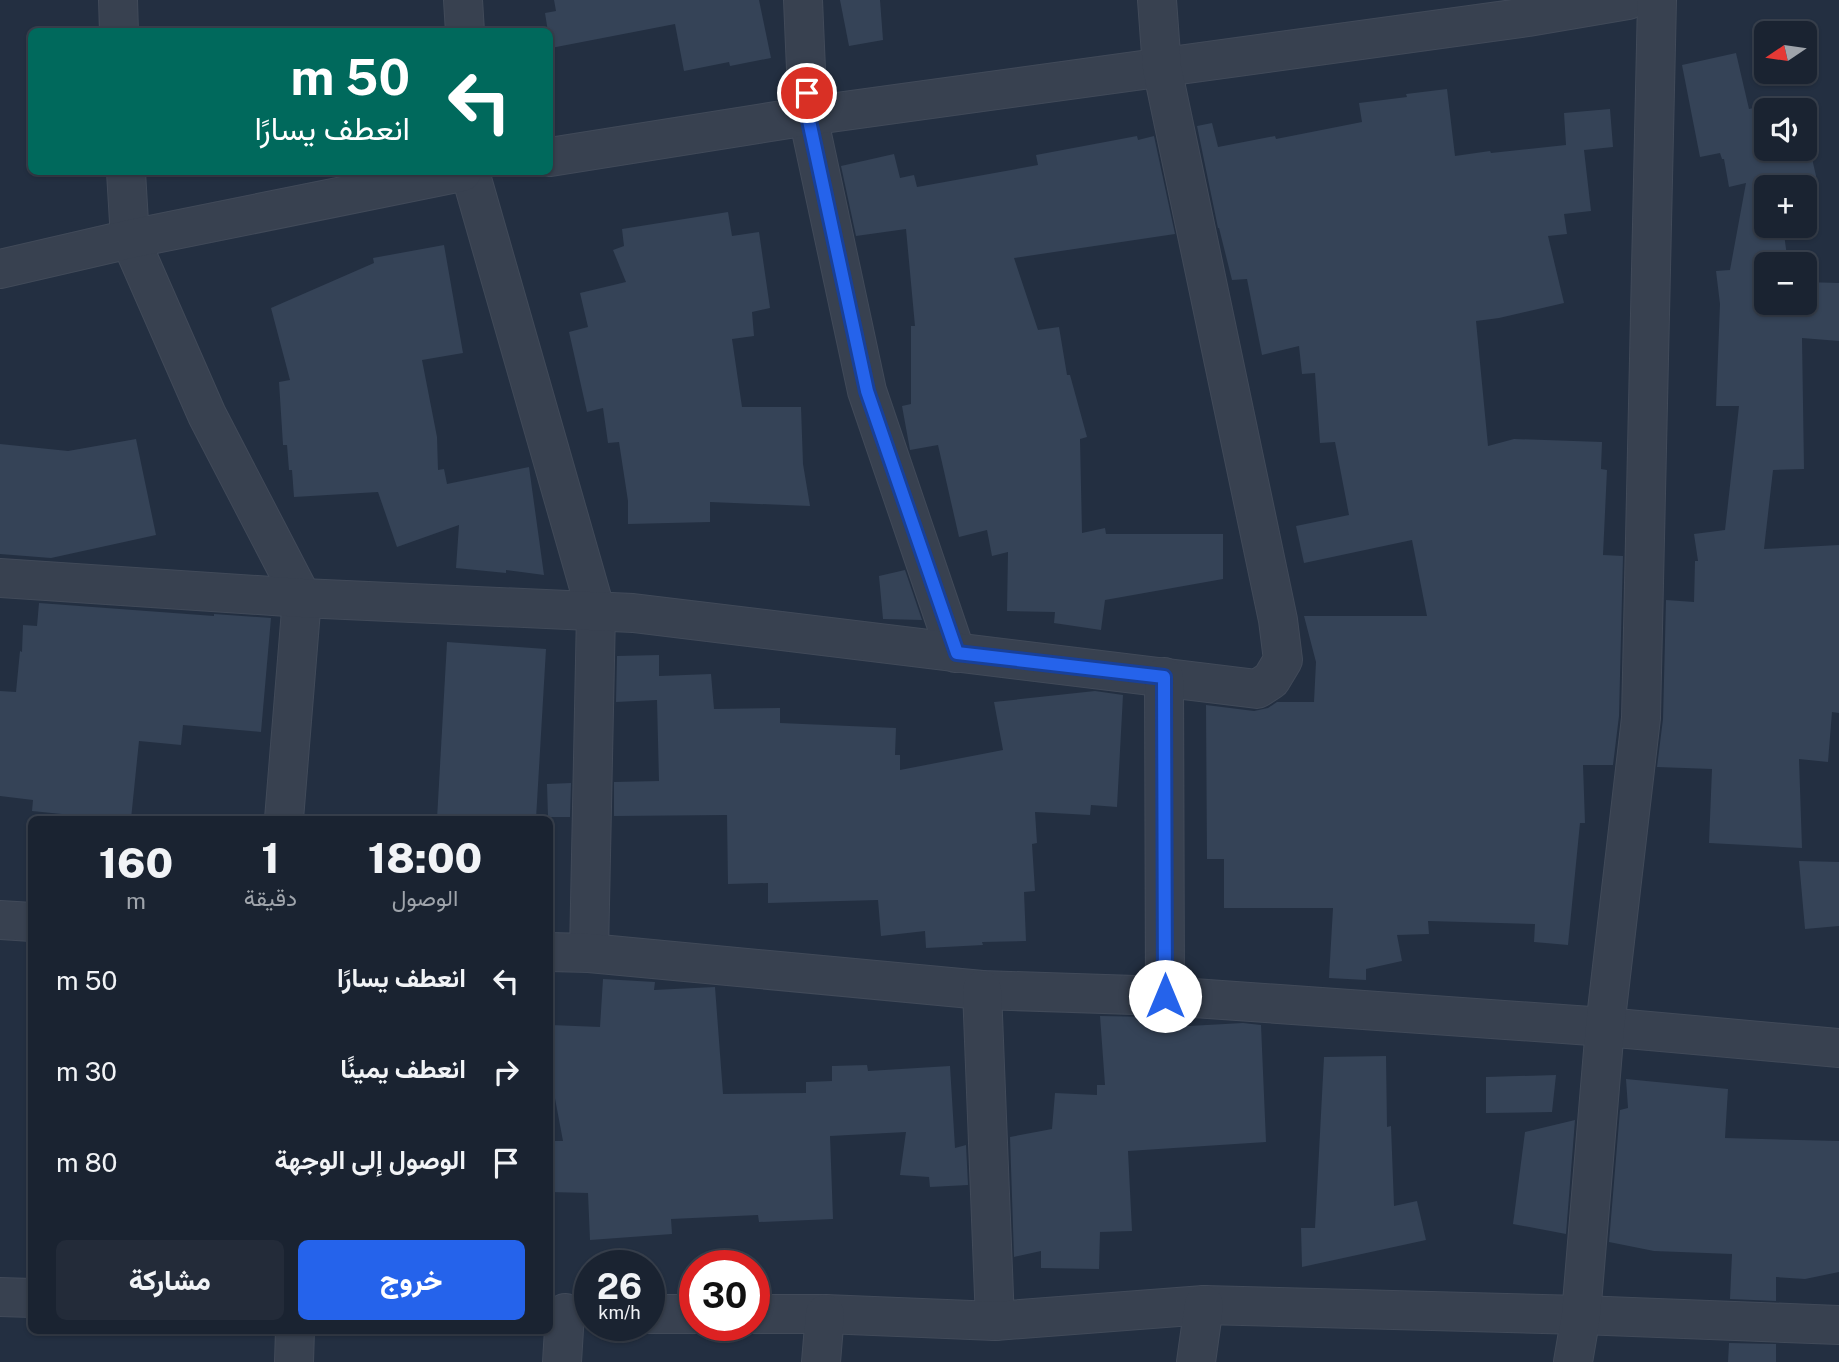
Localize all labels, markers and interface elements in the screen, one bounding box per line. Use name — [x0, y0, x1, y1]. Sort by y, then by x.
north arrow — [1754, 21, 1816, 84]
map controls — [1754, 21, 1817, 315]
text: 50 m — [290, 48, 410, 106]
icon: left — [434, 56, 525, 147]
pin — [777, 63, 837, 123]
icon: arrive — [788, 74, 826, 112]
button: sound — [1754, 98, 1817, 161]
text: انعطف يسارًا — [254, 110, 410, 147]
button: + — [1754, 175, 1817, 238]
button: − — [1754, 252, 1817, 315]
text: 1 — [261, 833, 280, 882]
text: 18:00 — [368, 833, 482, 882]
text: 160 — [99, 838, 173, 887]
text: دقيقة — [244, 884, 297, 911]
text: الوصول — [392, 884, 458, 911]
text: m — [126, 887, 146, 914]
position arrow — [1128, 959, 1202, 1033]
text: انعطف يسارًا — [337, 962, 466, 993]
icon: left — [487, 962, 525, 1000]
text: 50 m — [56, 965, 117, 996]
text: انعطف يمينًا — [340, 1053, 466, 1084]
icon: right — [487, 1053, 525, 1091]
text: 30 m — [56, 1056, 117, 1087]
text: الوصول إلى الوجهة — [275, 1144, 466, 1175]
icon: arrive — [487, 1144, 525, 1182]
text: 80 m — [56, 1147, 117, 1178]
button: مشاركة — [56, 1240, 284, 1320]
button: خروج — [298, 1240, 525, 1320]
speed limit sign: 30 — [679, 1250, 770, 1341]
text: 26 — [597, 1266, 642, 1307]
text: km/h — [598, 1302, 641, 1323]

